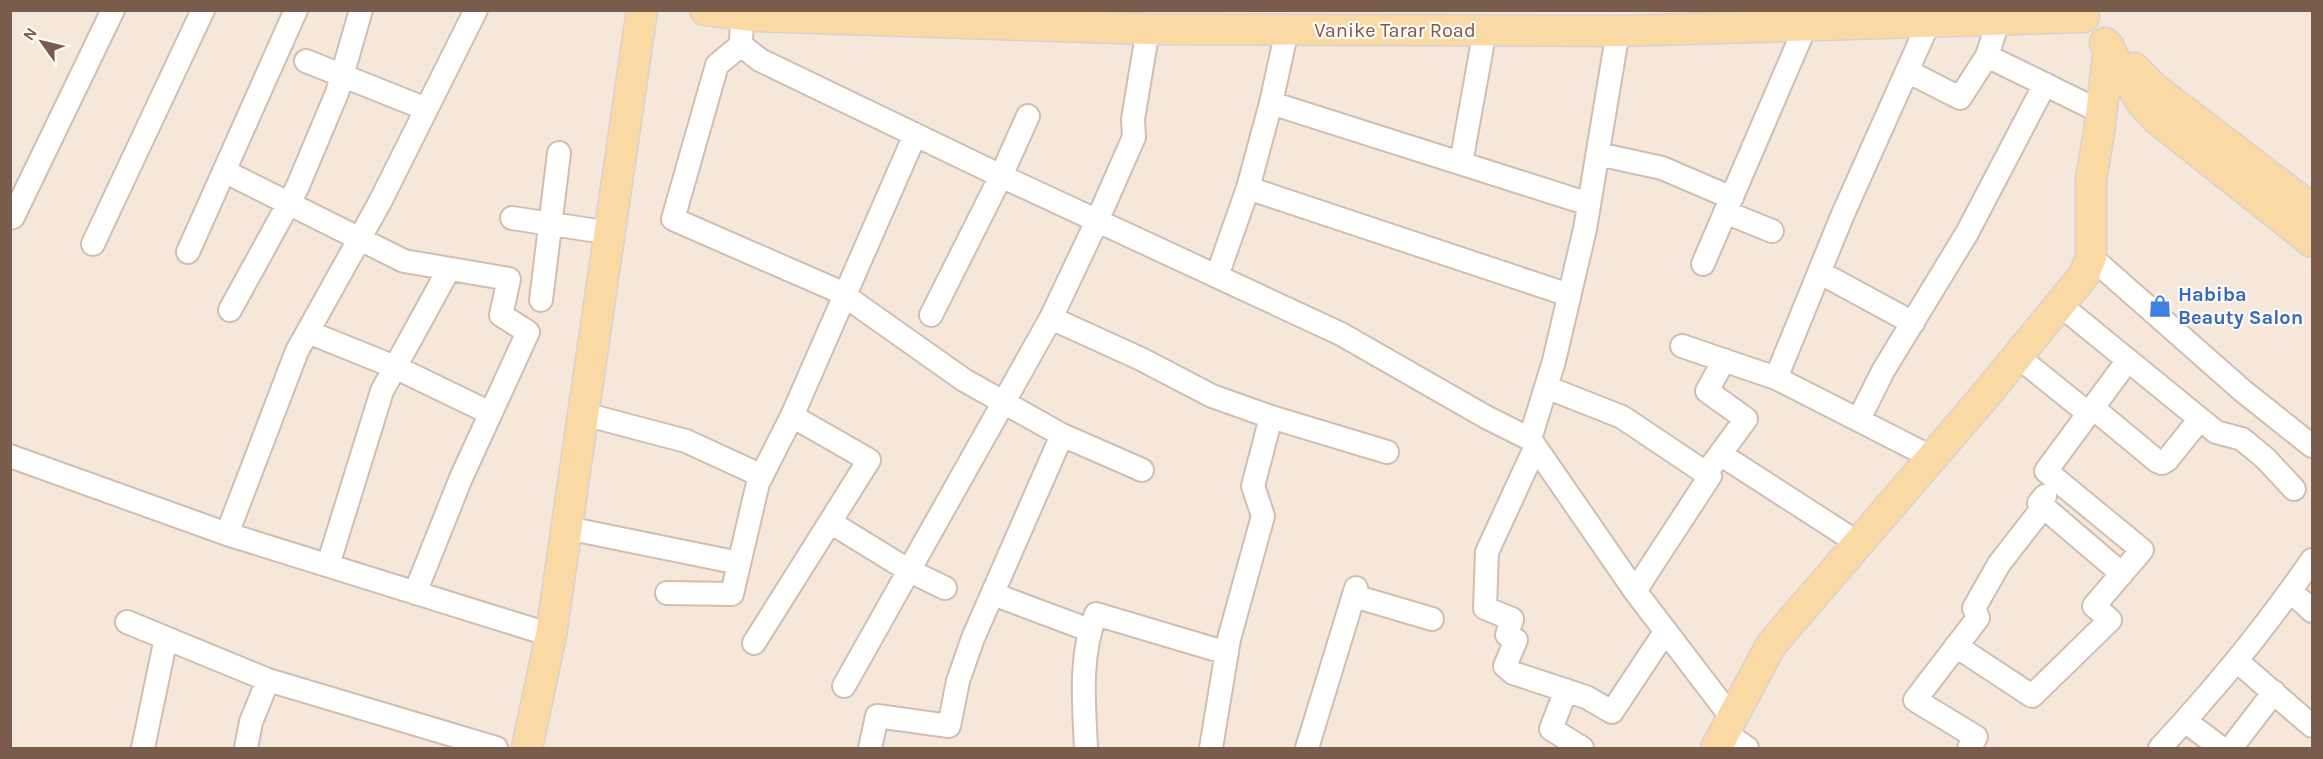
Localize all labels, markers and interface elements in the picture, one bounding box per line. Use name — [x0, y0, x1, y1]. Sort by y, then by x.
north arrow — [12, 12, 72, 72]
street label: Vanike Tarar Road — [1314, 19, 1476, 42]
text: N — [19, 24, 41, 44]
place label: Habiba Beauty Salon — [2178, 283, 2303, 329]
shop icon: Habiba Beauty Salon — [2147, 293, 2173, 319]

